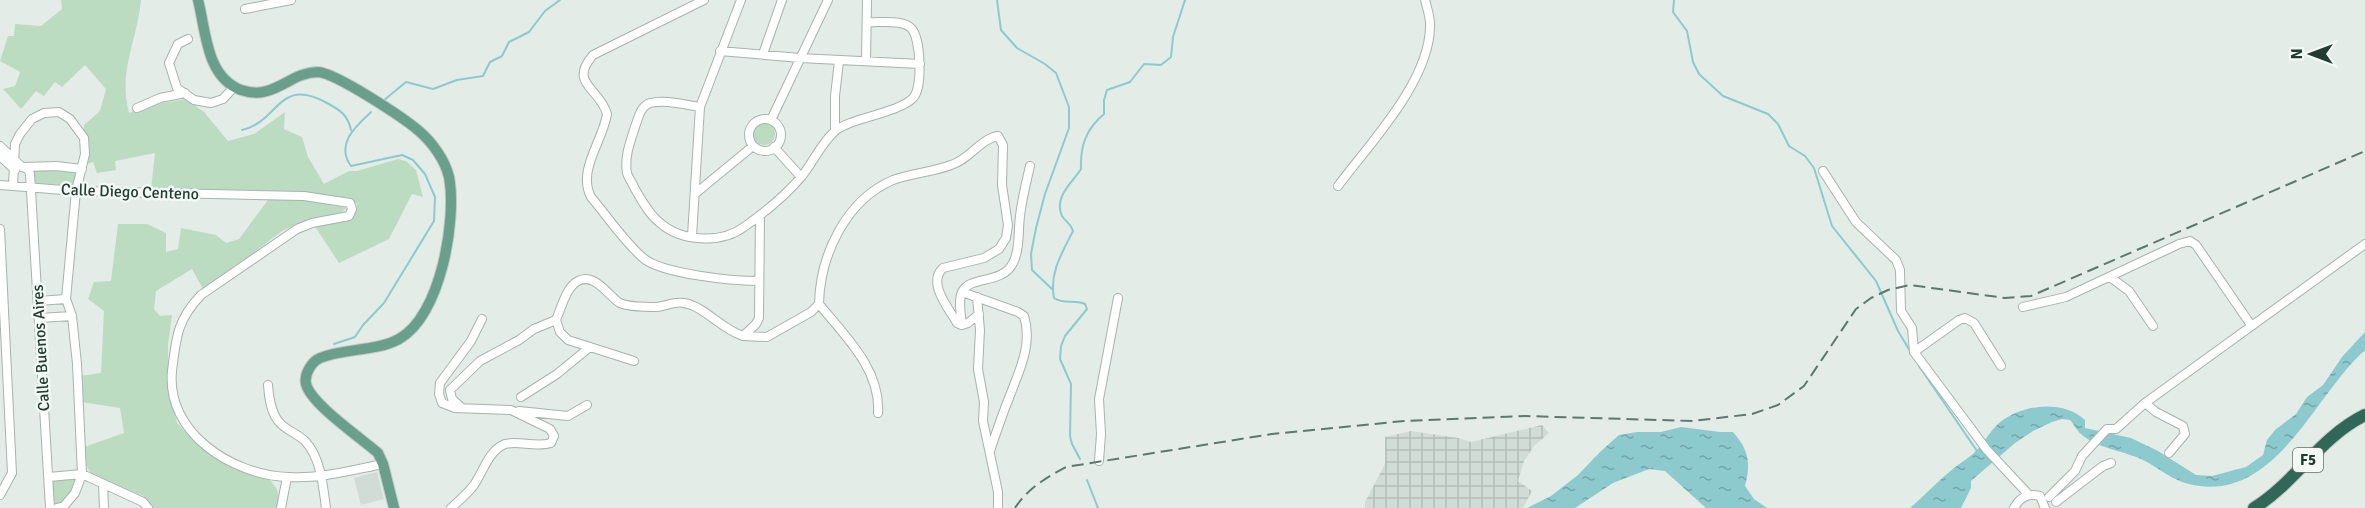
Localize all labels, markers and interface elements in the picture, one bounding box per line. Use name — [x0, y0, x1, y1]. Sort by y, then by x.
north arrow — [2281, 24, 2341, 84]
text: N — [2287, 48, 2307, 60]
street label: Calle Diego Centeno — [61, 180, 199, 204]
street label: Calle Buenos Aires — [28, 284, 54, 412]
road number: F5 — [2293, 448, 2323, 472]

